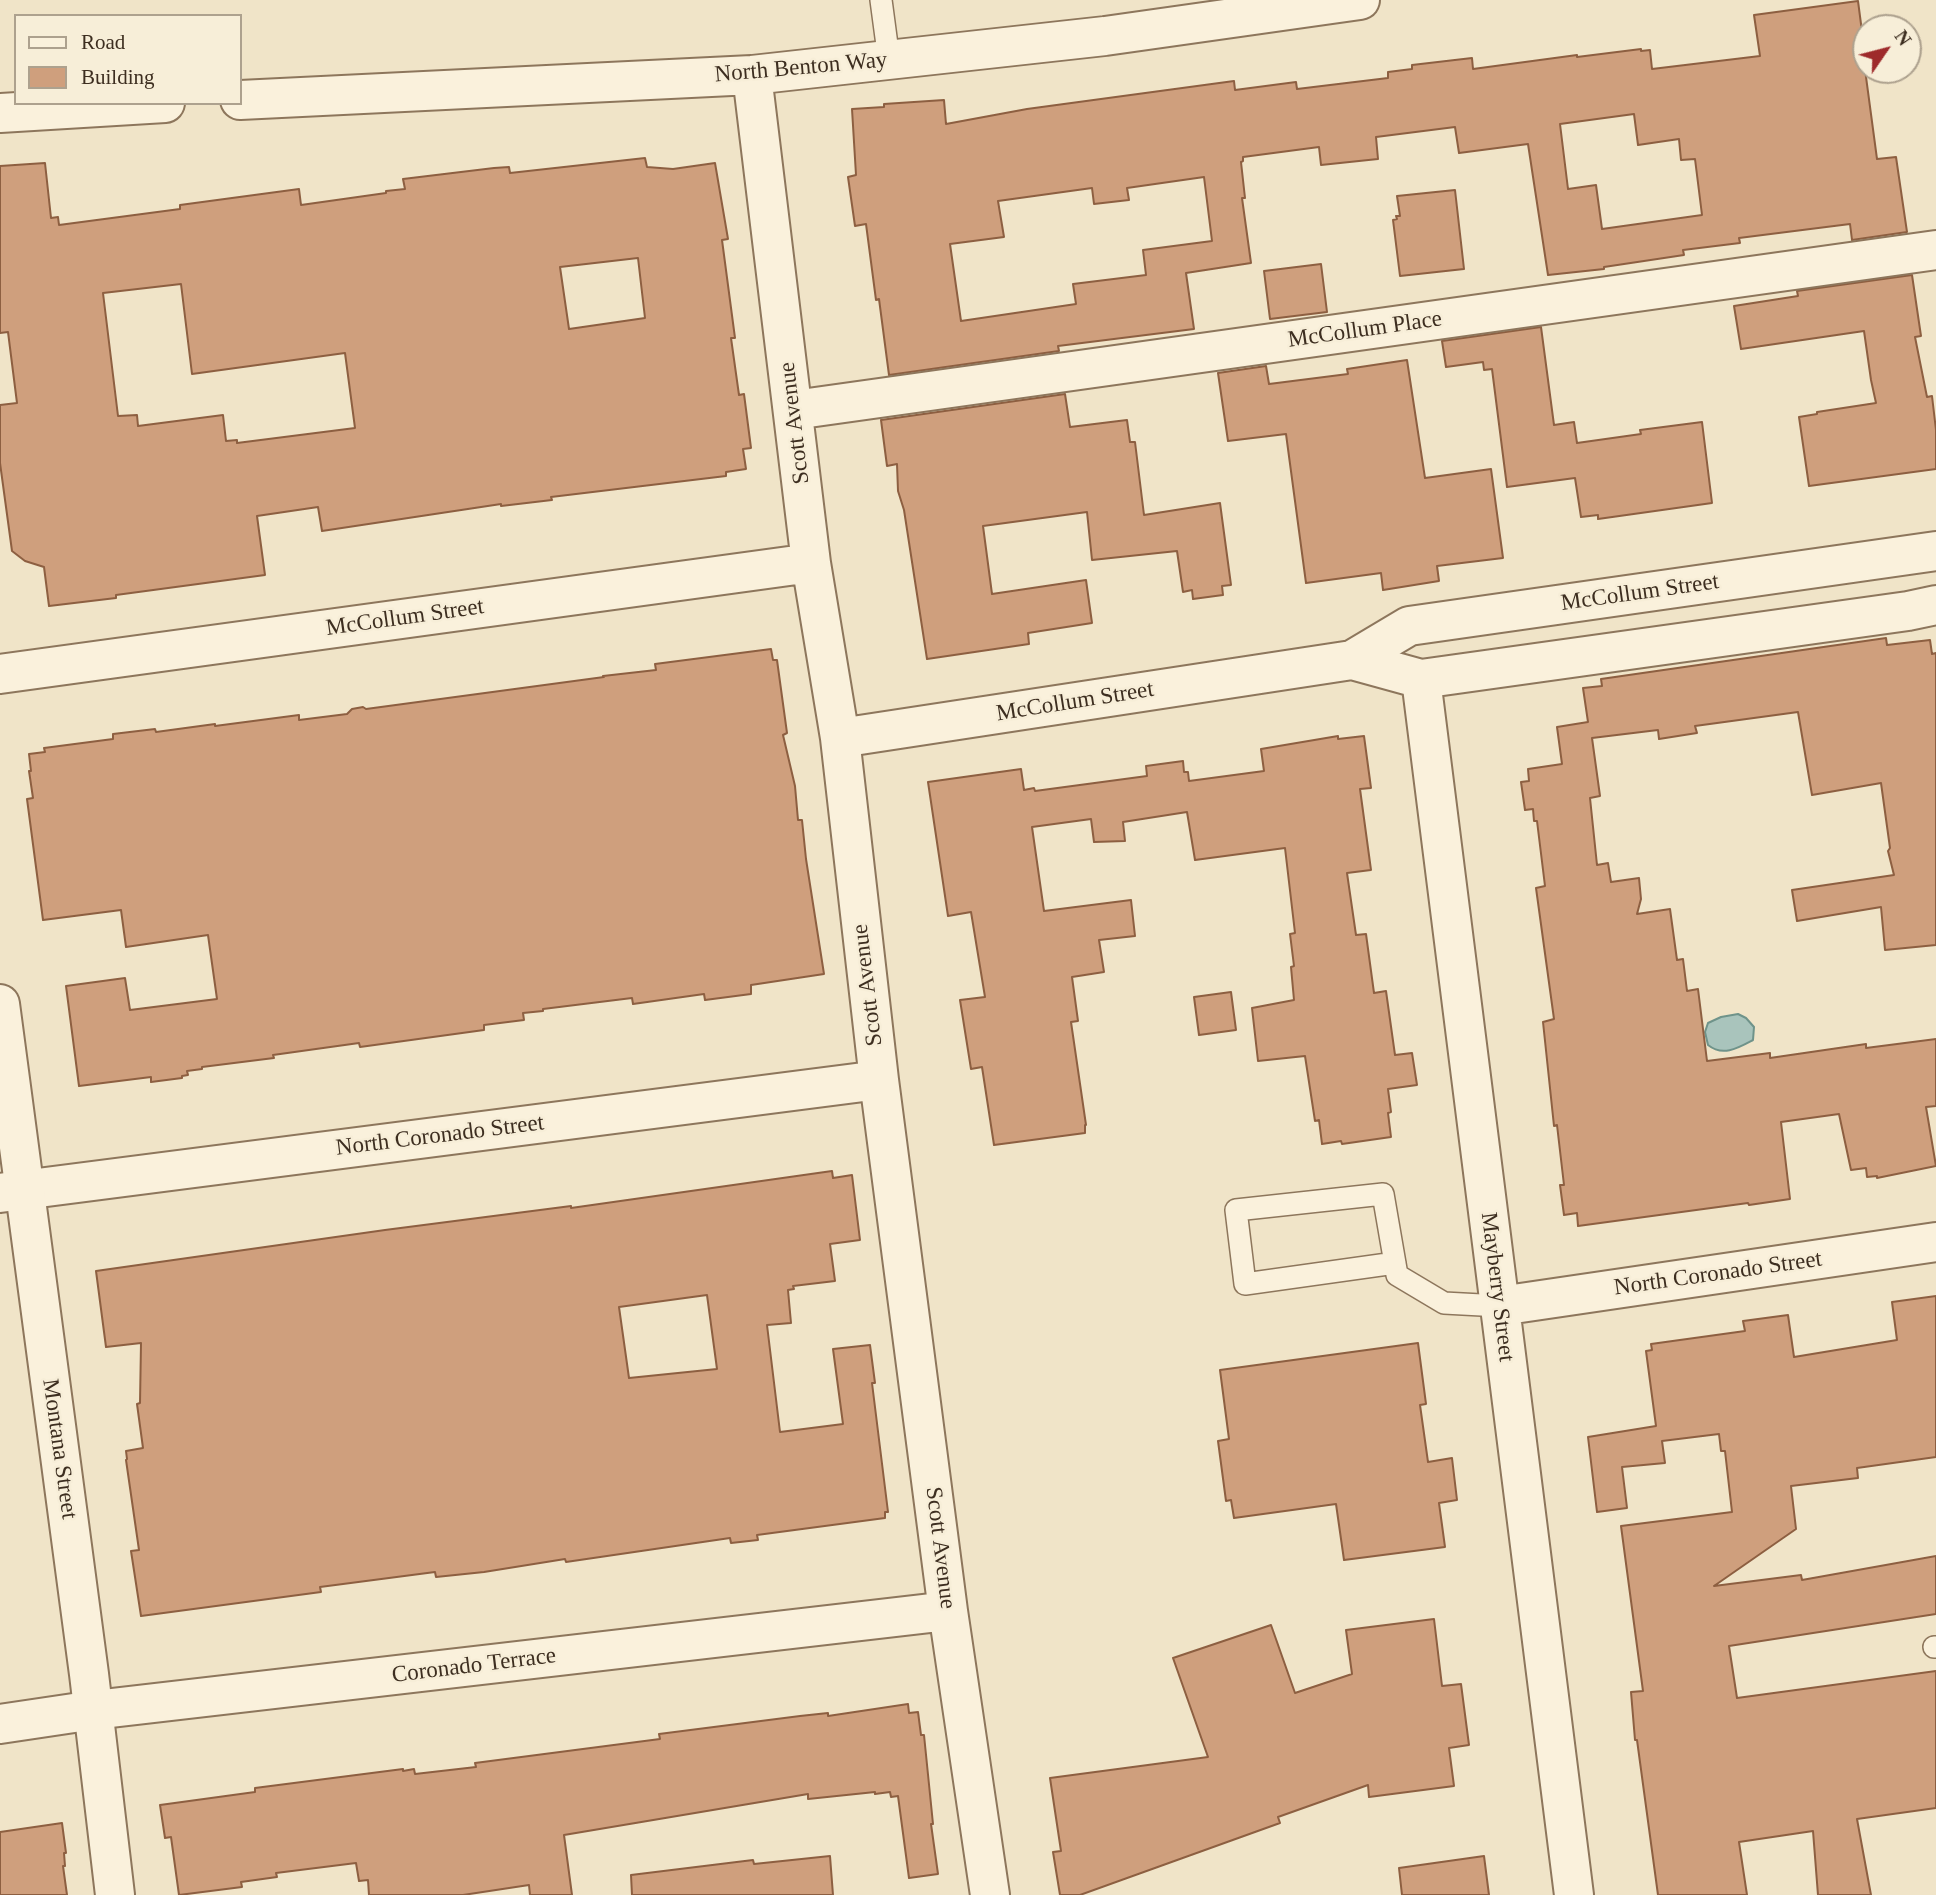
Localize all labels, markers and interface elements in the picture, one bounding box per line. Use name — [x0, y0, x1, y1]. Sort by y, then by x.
legend — [14, 14, 242, 105]
north arrow — [1852, 14, 1922, 84]
text: N — [1890, 26, 1916, 49]
text: Road — [81, 30, 125, 54]
street label: North Benton Way — [714, 47, 888, 89]
text: Building — [81, 65, 155, 89]
street label: McCollum Place — [1286, 306, 1444, 354]
street label: Scott Avenue — [774, 360, 816, 486]
street label: McCollum Street — [1559, 568, 1721, 618]
street label: McCollum Street — [324, 593, 486, 643]
street label: McCollum Street — [994, 676, 1156, 728]
street label: Scott Avenue — [847, 922, 889, 1048]
street label: North Coronado Street — [334, 1110, 546, 1162]
street label: Mayberry Street — [1474, 1211, 1520, 1363]
street label: North Coronado Street — [1612, 1246, 1824, 1302]
street label: Montana Street — [36, 1377, 82, 1521]
street label: Scott Avenue — [919, 1485, 961, 1611]
street label: Coronado Terrace — [390, 1642, 558, 1690]

